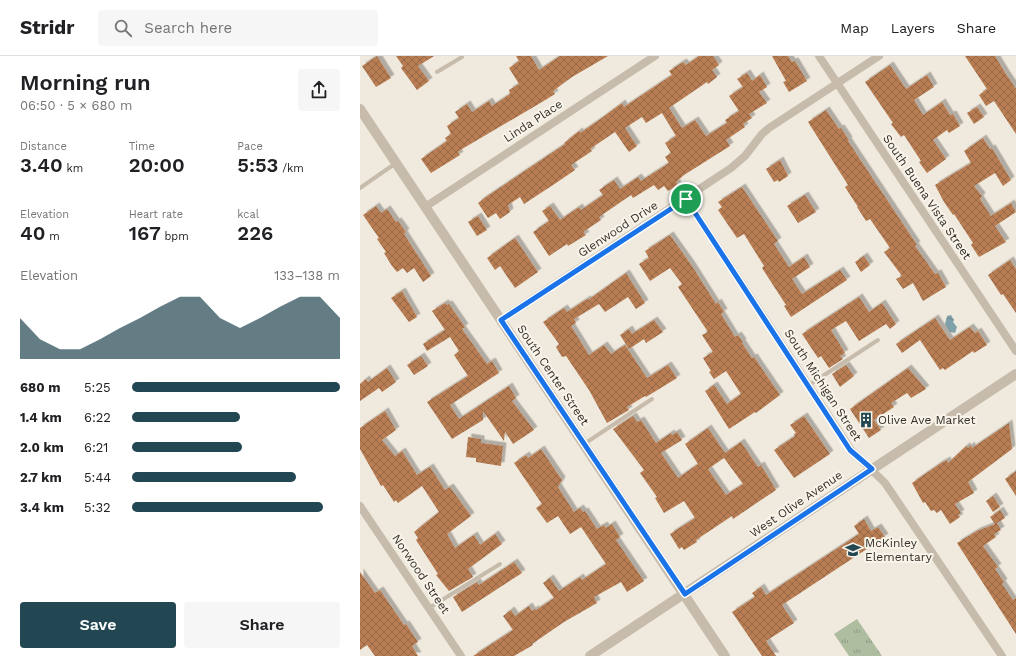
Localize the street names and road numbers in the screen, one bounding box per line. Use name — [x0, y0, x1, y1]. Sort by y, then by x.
street label: Linda Place — [501, 97, 565, 145]
street label: South Buena Vista Street — [880, 132, 974, 262]
street label: Glenwood Drive — [575, 198, 661, 260]
street label: South Center Street — [514, 322, 592, 428]
street label: South Michigan Street — [782, 326, 864, 444]
street label: West Olive Avenue — [747, 468, 845, 540]
street label: Norwood Street — [389, 532, 453, 616]

